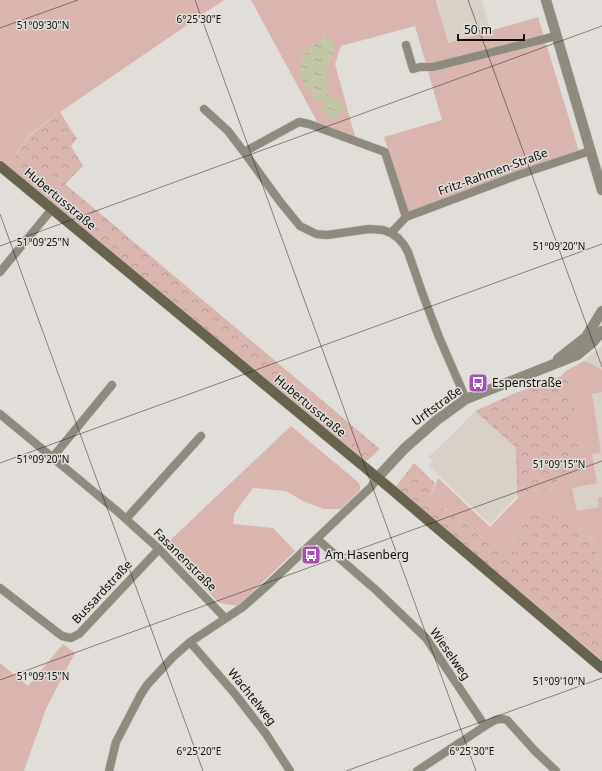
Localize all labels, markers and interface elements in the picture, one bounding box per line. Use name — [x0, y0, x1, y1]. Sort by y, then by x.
text: 6°25'30"E — [177, 12, 221, 26]
scale bar — [458, 16, 524, 42]
text: 51°09'30"N — [17, 18, 69, 32]
text: 50 m — [464, 21, 492, 38]
street label: Fritz-Rahmen-Straße — [436, 144, 550, 199]
street label: Hubertusstraße — [21, 164, 100, 234]
text: 51°09'25"N — [17, 235, 69, 249]
text: 51°09'20"N — [533, 239, 585, 253]
street label: Hubertusstraße — [271, 371, 350, 441]
bus stop icon: Espenstraße — [467, 372, 489, 394]
place label: Espenstraße — [492, 374, 562, 391]
street label: Urftstraße — [408, 382, 465, 430]
text: 51°09'20"N — [17, 452, 69, 466]
text: 51°09'15"N — [533, 457, 585, 471]
street label: Fasanenstraße — [150, 524, 221, 595]
bus stop icon: Am Hasenberg — [300, 544, 322, 566]
place label: Am Hasenberg — [325, 546, 409, 563]
street label: Bussardstraße — [68, 556, 136, 627]
street label: Wieselweg — [426, 624, 475, 683]
street label: Wachtelweg — [224, 665, 281, 729]
text: 51°09'15"N — [17, 669, 69, 683]
text: 51°09'10"N — [533, 674, 585, 688]
text: 6°25'20"E — [177, 744, 221, 758]
text: 6°25'30"E — [450, 744, 494, 758]

